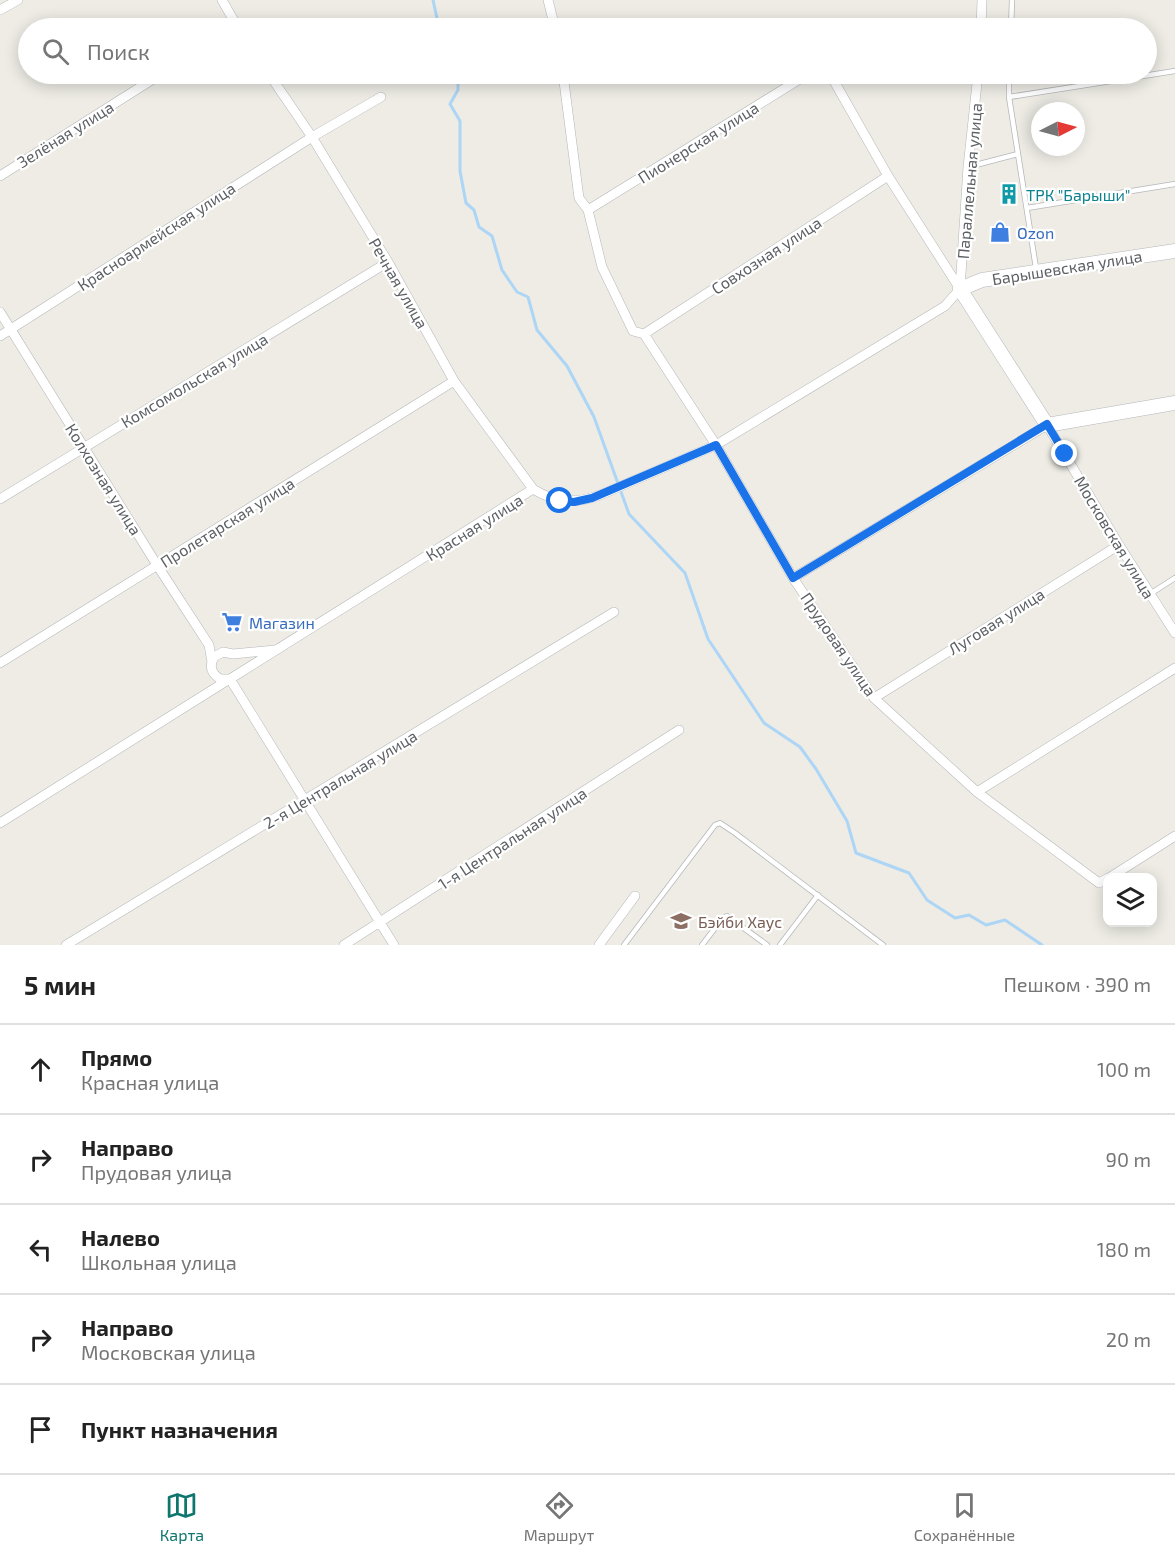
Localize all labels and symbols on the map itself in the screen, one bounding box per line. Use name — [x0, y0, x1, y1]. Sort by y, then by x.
street label: Зелёная улица — [13, 97, 117, 172]
street label: Пионерская улица — [634, 97, 762, 188]
street label: Параллельная улица — [953, 102, 986, 260]
north arrow — [1031, 102, 1085, 156]
street label: Красноармейская улица — [73, 178, 239, 295]
building icon: ТРК "Барыши" — [997, 182, 1021, 206]
place label: ТРК "Барыши" — [1026, 185, 1130, 204]
street label: Совхозная улица — [707, 212, 825, 298]
shop icon: Ozon — [988, 220, 1012, 244]
place label: Ozon — [1017, 223, 1054, 242]
street label: Речная улица — [365, 234, 433, 332]
street label: Барышевская улица — [991, 246, 1144, 289]
street label: Комсомольская улица — [117, 329, 271, 432]
street label: Колхозная улица — [61, 420, 146, 539]
route end — [1051, 440, 1077, 466]
street label: Московская улица — [1070, 472, 1159, 602]
street label: Пролетарская улица — [156, 473, 298, 572]
route start — [546, 487, 572, 513]
street label: Красная улица — [422, 490, 527, 565]
street label: Луговая улица — [944, 584, 1048, 659]
street label: Прудовая улица — [796, 589, 881, 700]
supermarket icon: Магазин — [220, 610, 244, 634]
place label: Магазин — [249, 613, 315, 632]
street label: 2-я Центральная улица — [260, 726, 421, 833]
street label: 1-я Центральная улица — [434, 783, 590, 894]
school or university icon: Бэйби Хаус — [669, 909, 693, 933]
place label: Бэйби Хаус — [698, 912, 782, 932]

